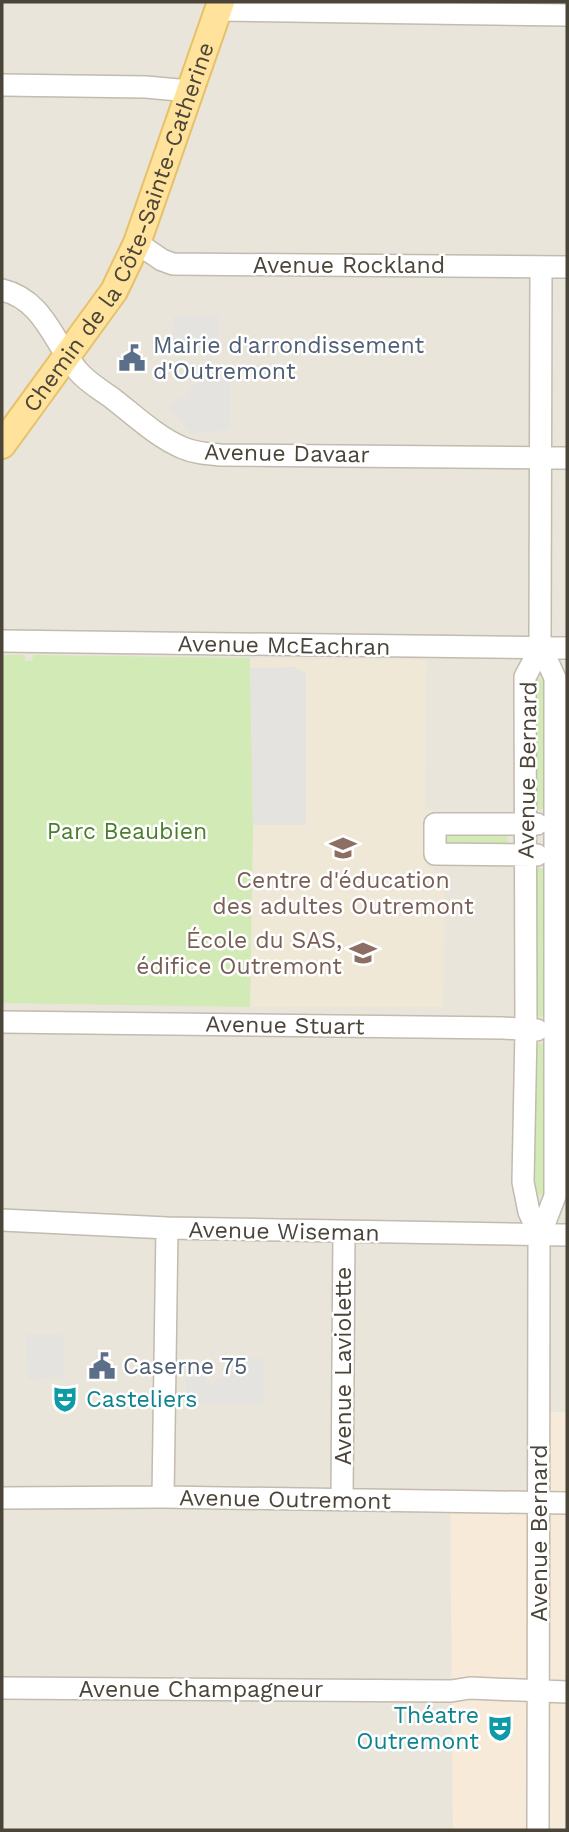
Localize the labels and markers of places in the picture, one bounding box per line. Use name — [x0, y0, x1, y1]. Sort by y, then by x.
place label: Mairie d'arrondissement d'Outremont — [153, 332, 425, 385]
public building icon: Mairie d'arrondissement d'Outremont — [117, 343, 147, 373]
school or university icon: Centre d'éducation des adultes Outremont — [328, 833, 358, 863]
place label: Centre d'éducation des adultes Outremont — [212, 867, 474, 920]
place label: École du SAS, édifice Outremont — [136, 927, 342, 980]
school or university icon: École du SAS, édifice Outremont — [348, 938, 378, 968]
public building icon: Caserne 75 — [87, 1351, 117, 1381]
place label: Caserne 75 — [123, 1353, 247, 1380]
theatre icon: Casteliers — [50, 1384, 80, 1414]
place label: Casteliers — [86, 1386, 197, 1413]
place label: Théatre Outremont — [356, 1702, 479, 1755]
theatre icon: Théatre Outremont — [485, 1713, 515, 1743]

